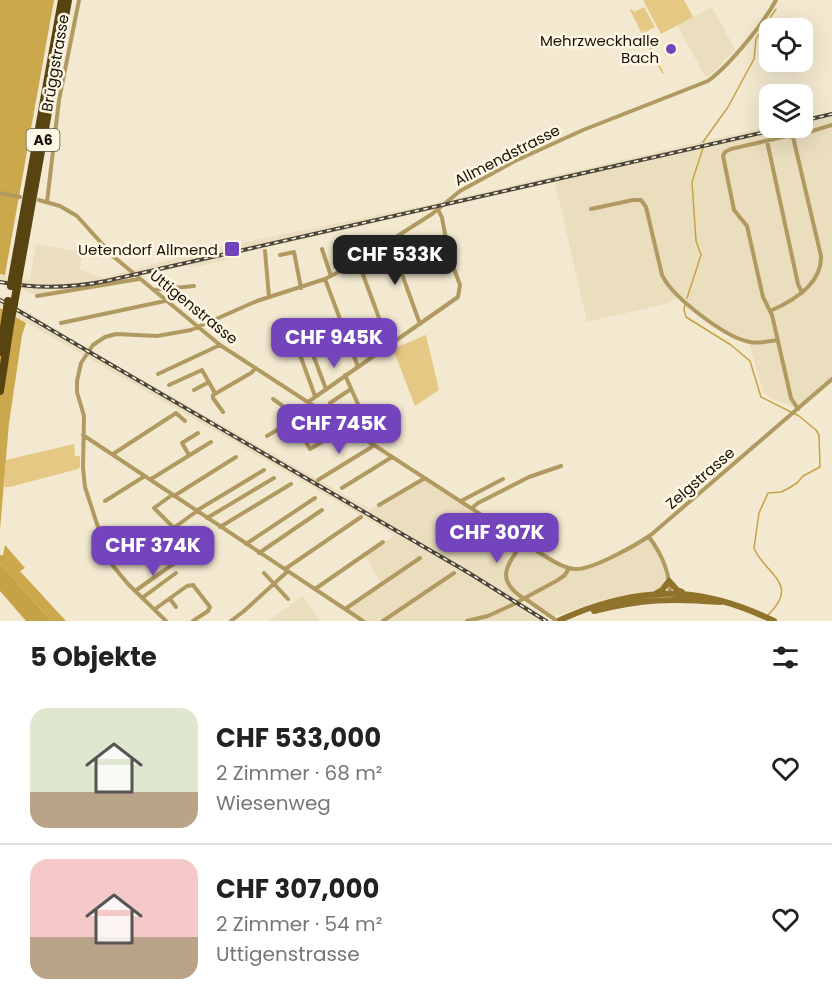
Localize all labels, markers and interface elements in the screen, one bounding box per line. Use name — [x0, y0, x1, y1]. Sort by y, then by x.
street label: Brüggstrasse — [36, 13, 74, 113]
map controls — [759, 18, 813, 138]
button: locate — [759, 18, 813, 72]
place label: Mehrzweckhalle Bach — [540, 30, 659, 68]
marker: Mehrzweckhalle Bach — [664, 42, 678, 56]
button: layers — [759, 84, 813, 138]
street label: Allmendstrasse — [451, 119, 563, 191]
road number: A6 — [26, 129, 60, 151]
pin: CHF 533K — [333, 235, 457, 286]
place label: Uetendorf Allmend — [78, 239, 218, 260]
marker: Uetendorf Allmend — [223, 240, 241, 258]
text: CHF 533K — [347, 240, 443, 268]
street label: Uttigenstrasse — [146, 265, 242, 349]
pin: CHF 945K — [272, 318, 396, 369]
text: CHF 945K — [285, 323, 383, 351]
pin: CHF 745K — [277, 404, 401, 455]
text: CHF 745K — [291, 409, 387, 437]
street label: Zelgstrasse — [661, 442, 739, 514]
pin: CHF 307K — [435, 513, 559, 564]
text: CHF 307K — [450, 518, 544, 546]
pin: CHF 374K — [91, 526, 215, 577]
text: CHF 374K — [105, 531, 201, 559]
text: 5 Objekte — [30, 639, 157, 675]
icon: filters — [769, 641, 802, 674]
text: CHF 533,000 — [216, 720, 381, 756]
icon: home — [78, 732, 150, 804]
icon: heart — [769, 752, 802, 785]
text: 2 Zimmer · 68 m² — [216, 759, 382, 787]
text: Wiesenweg — [216, 789, 331, 817]
text: CHF 307,000 — [216, 871, 379, 907]
icon: home — [78, 883, 150, 955]
icon: heart — [769, 903, 802, 936]
text: 2 Zimmer · 54 m² — [216, 910, 382, 938]
text: Uttigenstrasse — [216, 940, 360, 968]

